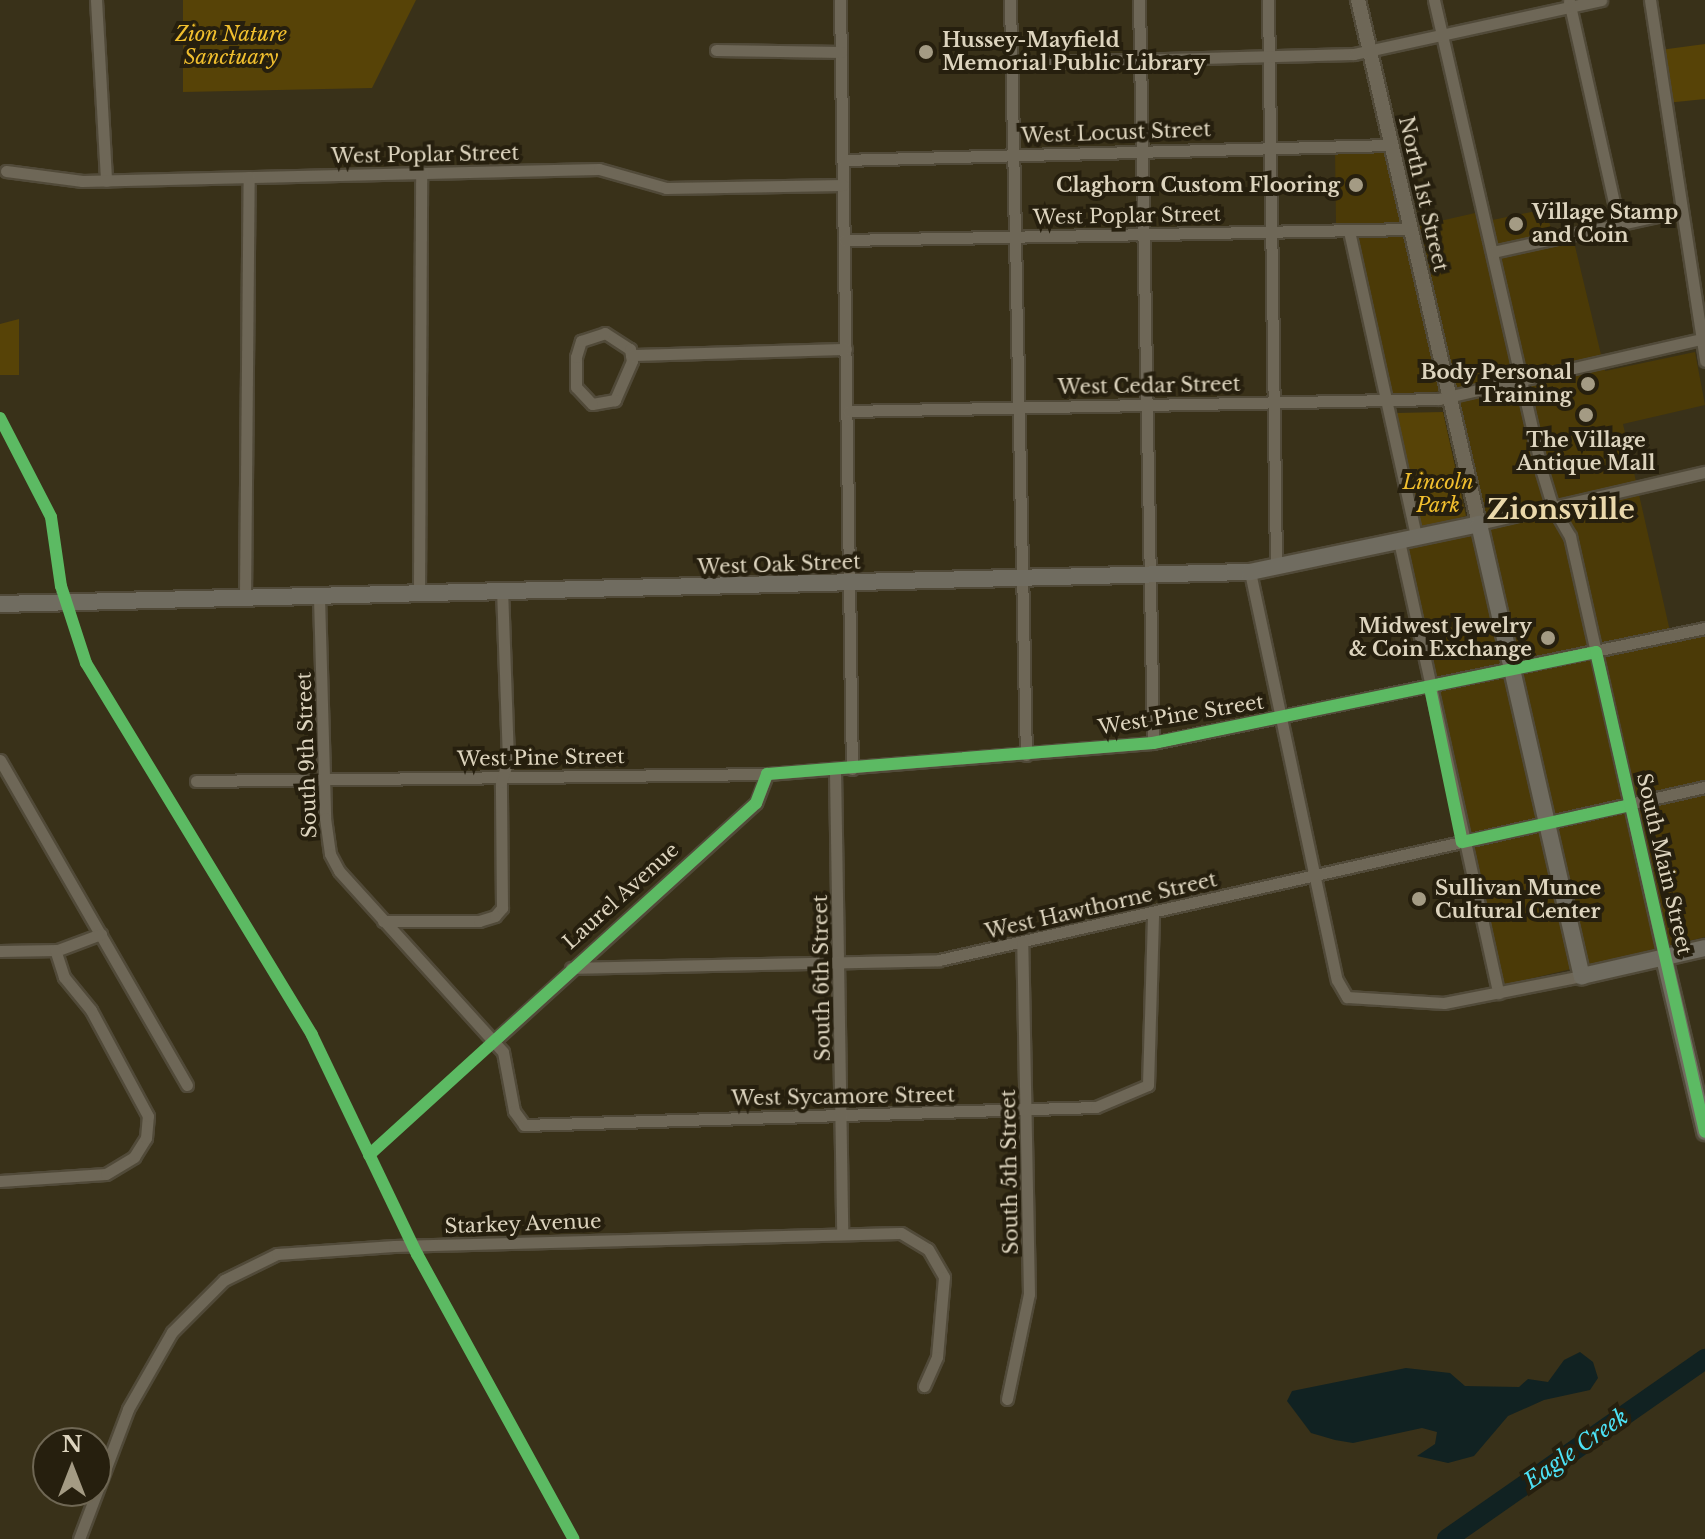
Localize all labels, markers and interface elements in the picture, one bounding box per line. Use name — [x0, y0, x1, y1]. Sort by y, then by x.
park label: Zion Nature Sanctuary — [175, 22, 287, 69]
place label: Hussey-Mayfield Memorial Public Library — [942, 28, 1206, 75]
marker: Hussey-Mayfield Memorial Public Library — [917, 43, 935, 61]
street label: North 1st Street — [1393, 114, 1453, 274]
street label: West Locust Street — [1021, 118, 1211, 148]
street label: West Poplar Street — [330, 141, 520, 169]
place label: Claghorn Custom Flooring — [1056, 173, 1340, 197]
marker: Claghorn Custom Flooring — [1347, 176, 1365, 194]
place label: Village Stamp and Coin — [1532, 200, 1678, 247]
street label: West Poplar Street — [1032, 202, 1222, 230]
marker: Village Stamp and Coin — [1507, 215, 1525, 233]
place label: Body Personal Training — [1420, 360, 1572, 407]
street label: West Cedar Street — [1057, 372, 1241, 400]
marker: Body Personal Training — [1579, 375, 1597, 393]
marker: The Village Antique Mall — [1577, 406, 1595, 424]
place label: The Village Antique Mall — [1517, 428, 1655, 475]
park label: Lincoln Park — [1402, 471, 1474, 518]
district label: Zionsville — [1487, 493, 1635, 527]
street label: West Oak Street — [697, 550, 861, 580]
place label: Midwest Jewelry & Coin Exchange — [1349, 614, 1532, 661]
marker: Midwest Jewelry & Coin Exchange — [1539, 629, 1557, 647]
street label: South 9th Street — [292, 671, 322, 839]
street label: West Pine Street — [1096, 690, 1266, 740]
street label: West Pine Street — [457, 745, 625, 771]
street label: South Main Street — [1631, 771, 1697, 957]
street label: Laurel Avenue — [558, 837, 684, 955]
street label: West Hawthorne Street — [983, 868, 1219, 944]
place label: Sullivan Munce Cultural Center — [1435, 876, 1601, 923]
marker: Sullivan Munce Cultural Center — [1410, 890, 1428, 908]
street label: South 6th Street — [809, 895, 835, 1061]
street label: West Sycamore Street — [731, 1083, 955, 1111]
street label: South 5th Street — [997, 1089, 1023, 1255]
street label: Starkey Avenue — [443, 1209, 603, 1239]
water label: Eagle Creek — [1519, 1403, 1633, 1495]
north arrow — [32, 1427, 112, 1507]
text: N — [62, 1431, 82, 1458]

